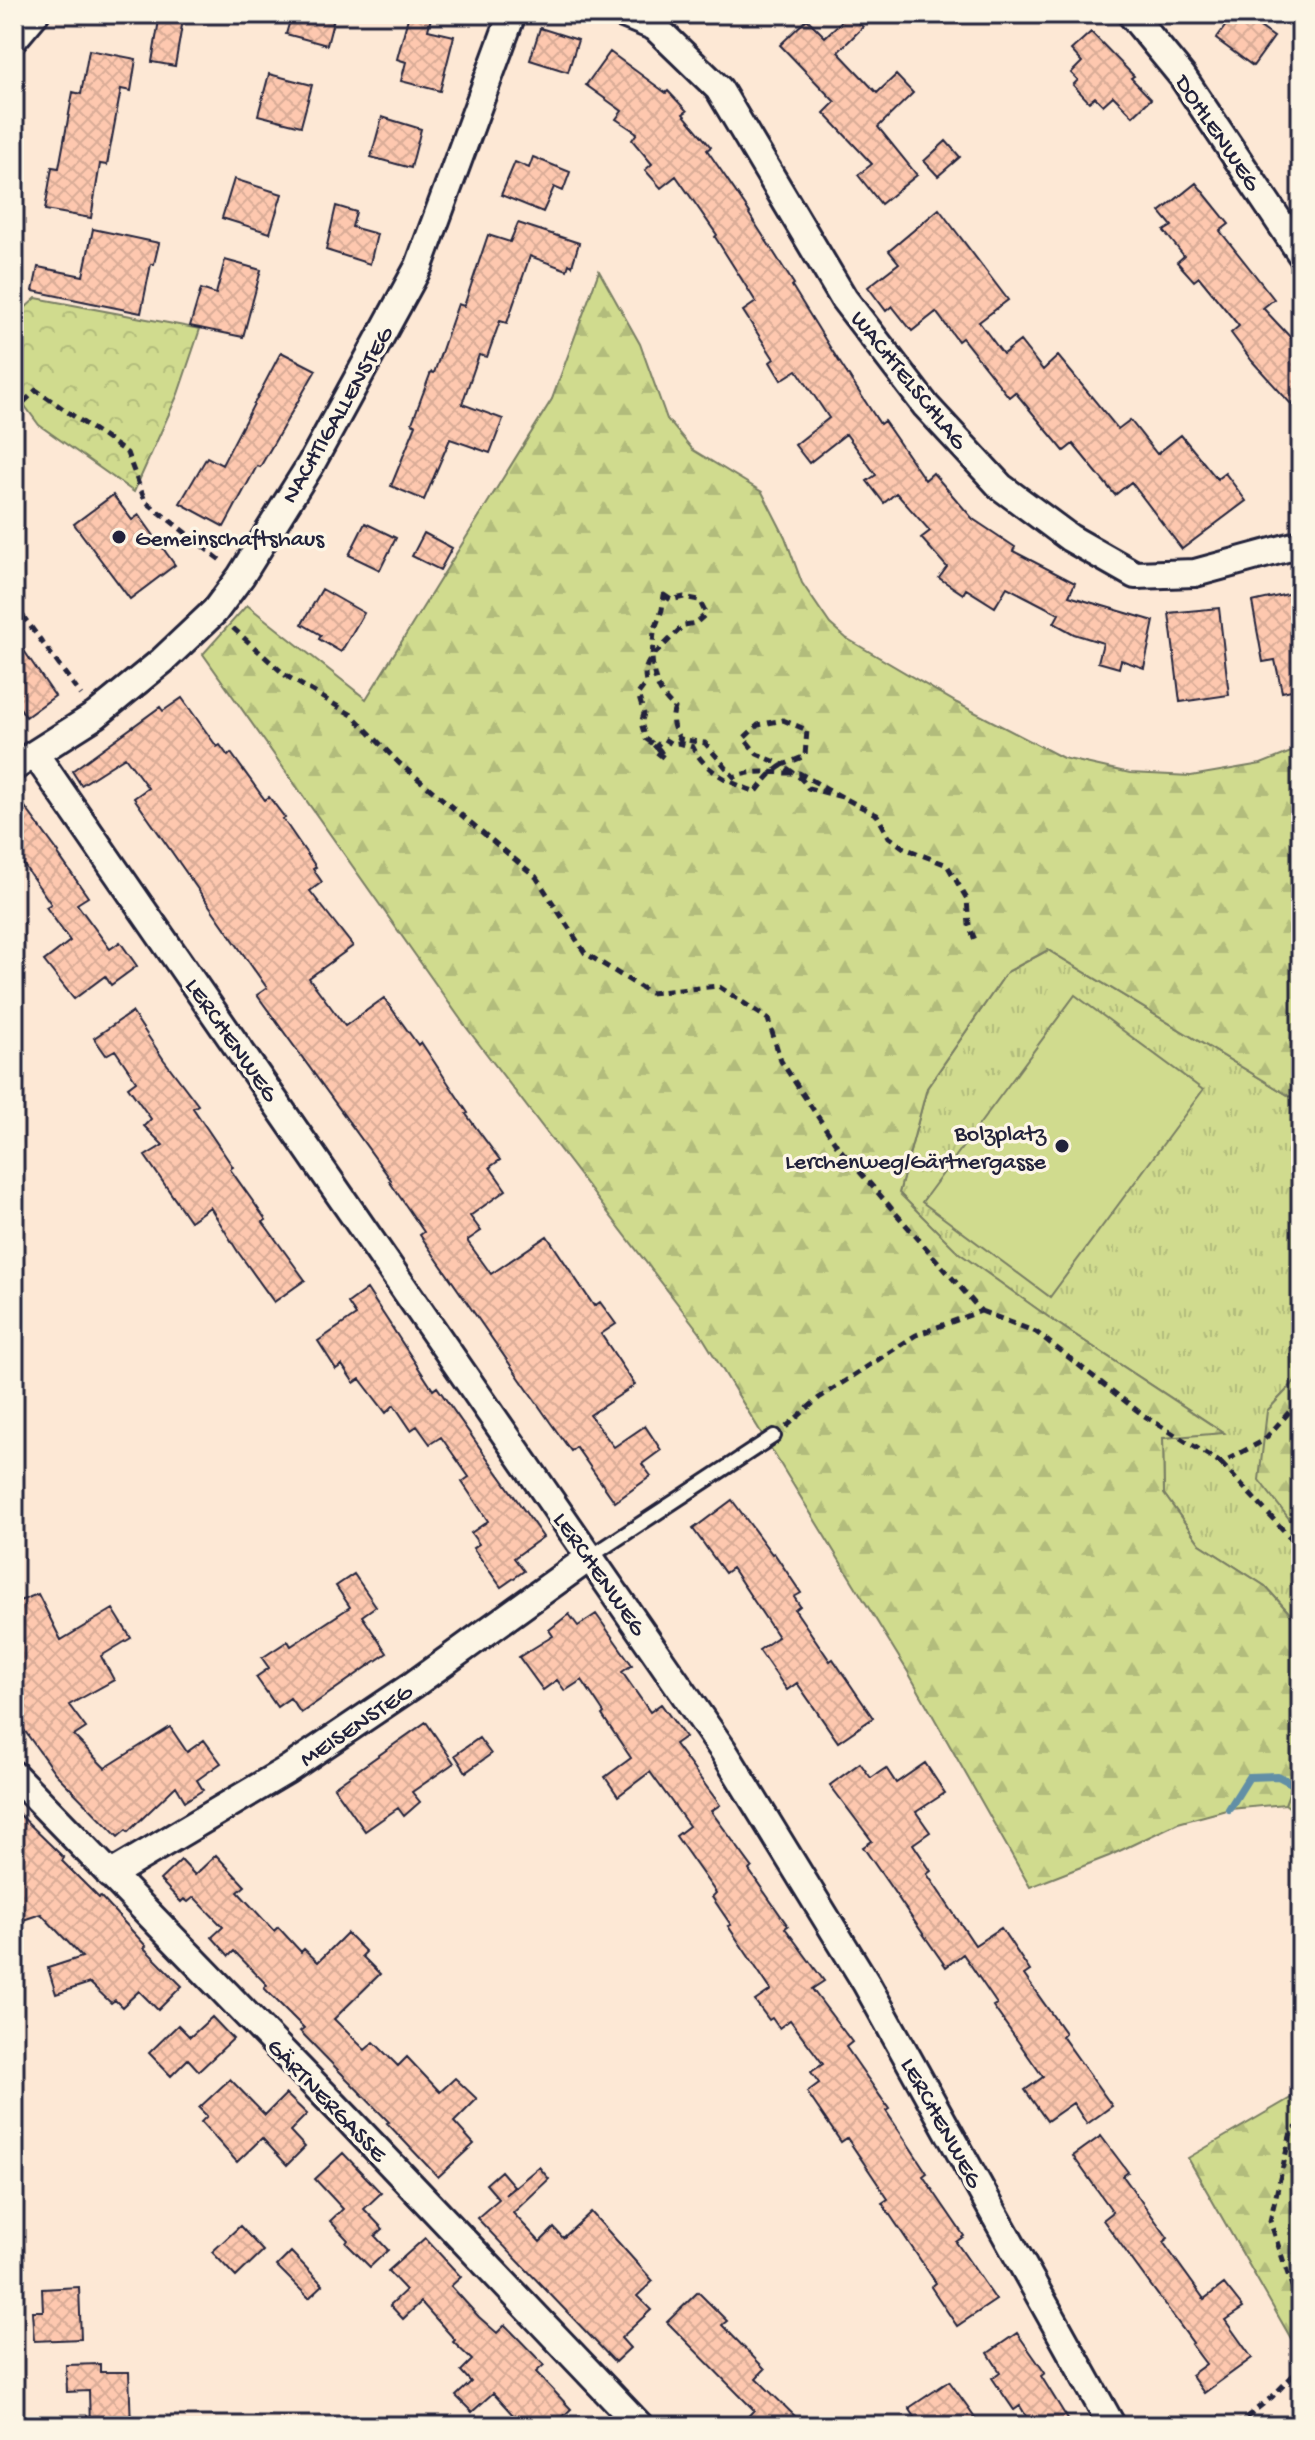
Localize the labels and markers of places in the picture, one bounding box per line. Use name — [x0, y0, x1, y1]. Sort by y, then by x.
place label: Gemeinschaftshaus — [135, 526, 325, 555]
marker: Gemeinschaftshaus — [110, 528, 128, 546]
place label: Bolzplatz Lerchenweg/Gärtnergasse — [785, 1121, 1047, 1178]
marker: Bolzplatz Lerchenweg/Gärtnergasse — [1053, 1137, 1071, 1155]

